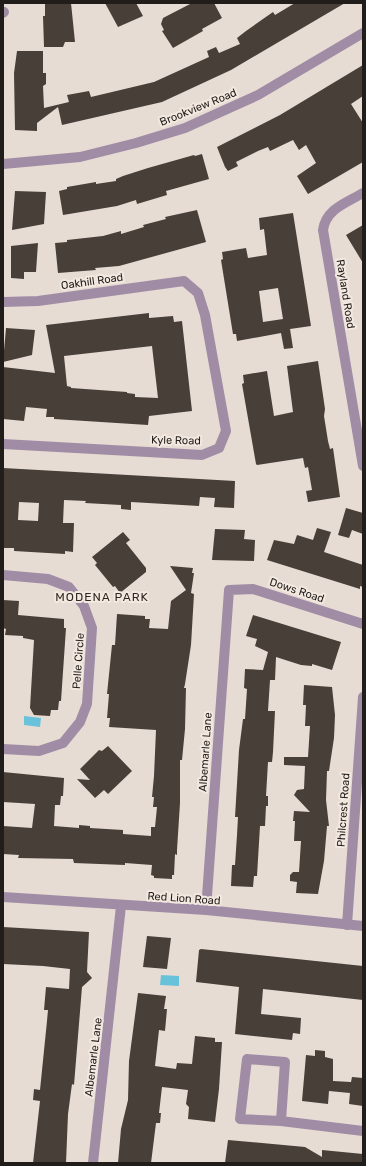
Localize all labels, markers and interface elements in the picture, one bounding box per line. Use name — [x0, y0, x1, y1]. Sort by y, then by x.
street label: Brookview Road — [158, 86, 239, 129]
street label: Rayland Road — [334, 259, 357, 330]
street label: Oakhill Road — [60, 271, 124, 292]
street label: Kyle Road — [151, 434, 201, 447]
street label: Dows Road — [268, 576, 326, 605]
district label: MODENA PARK — [55, 590, 149, 604]
street label: Pelle Circle — [70, 632, 87, 690]
street label: Albemarle Lane — [196, 712, 215, 792]
street label: Philcrest Road — [334, 773, 353, 847]
street label: Red Lion Road — [147, 889, 221, 908]
street label: Albemarle Lane — [82, 1017, 105, 1097]

